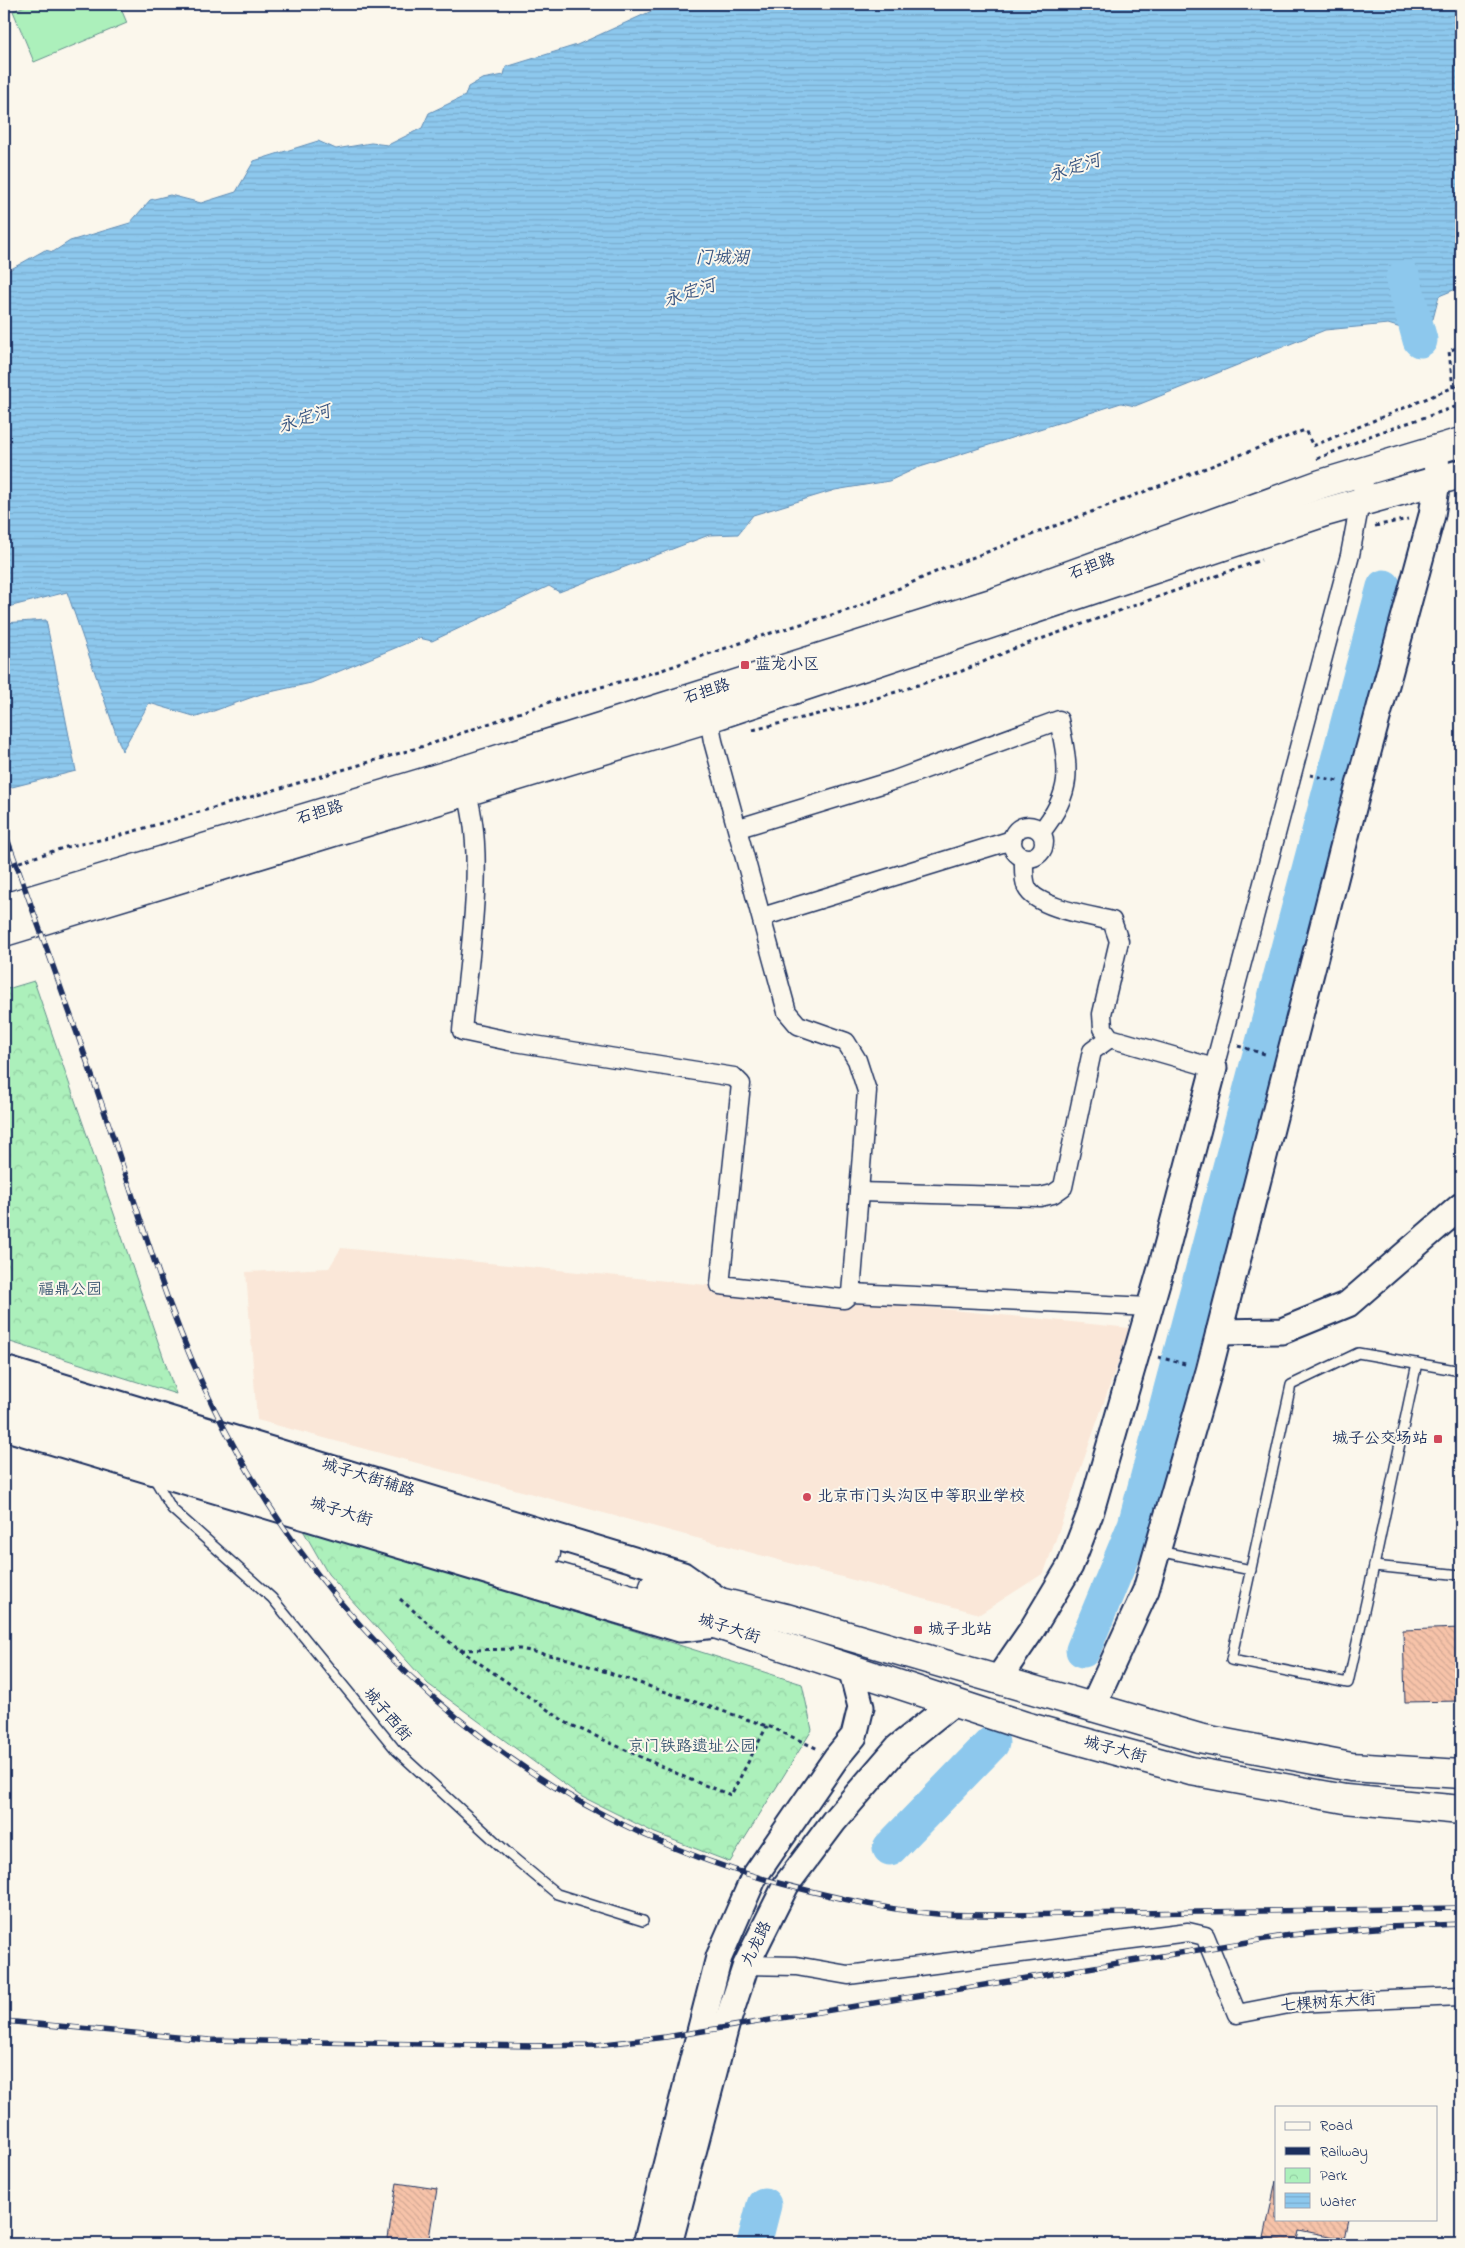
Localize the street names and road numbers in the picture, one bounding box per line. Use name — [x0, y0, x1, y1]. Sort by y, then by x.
street label: 石担路 — [1065, 548, 1119, 586]
street label: 石担路 — [680, 673, 734, 711]
street label: 石担路 — [294, 795, 346, 831]
street label: 城子大街辅路 — [319, 1452, 417, 1504]
street label: 城子大街 — [307, 1491, 375, 1533]
street label: 城子大街 — [695, 1608, 763, 1650]
street label: 城子西街 — [357, 1683, 417, 1747]
street label: 城子大街 — [1081, 1730, 1149, 1770]
street label: 九龙路 — [736, 1917, 778, 1971]
street label: 七棵树东大街 — [1279, 1988, 1377, 2018]

